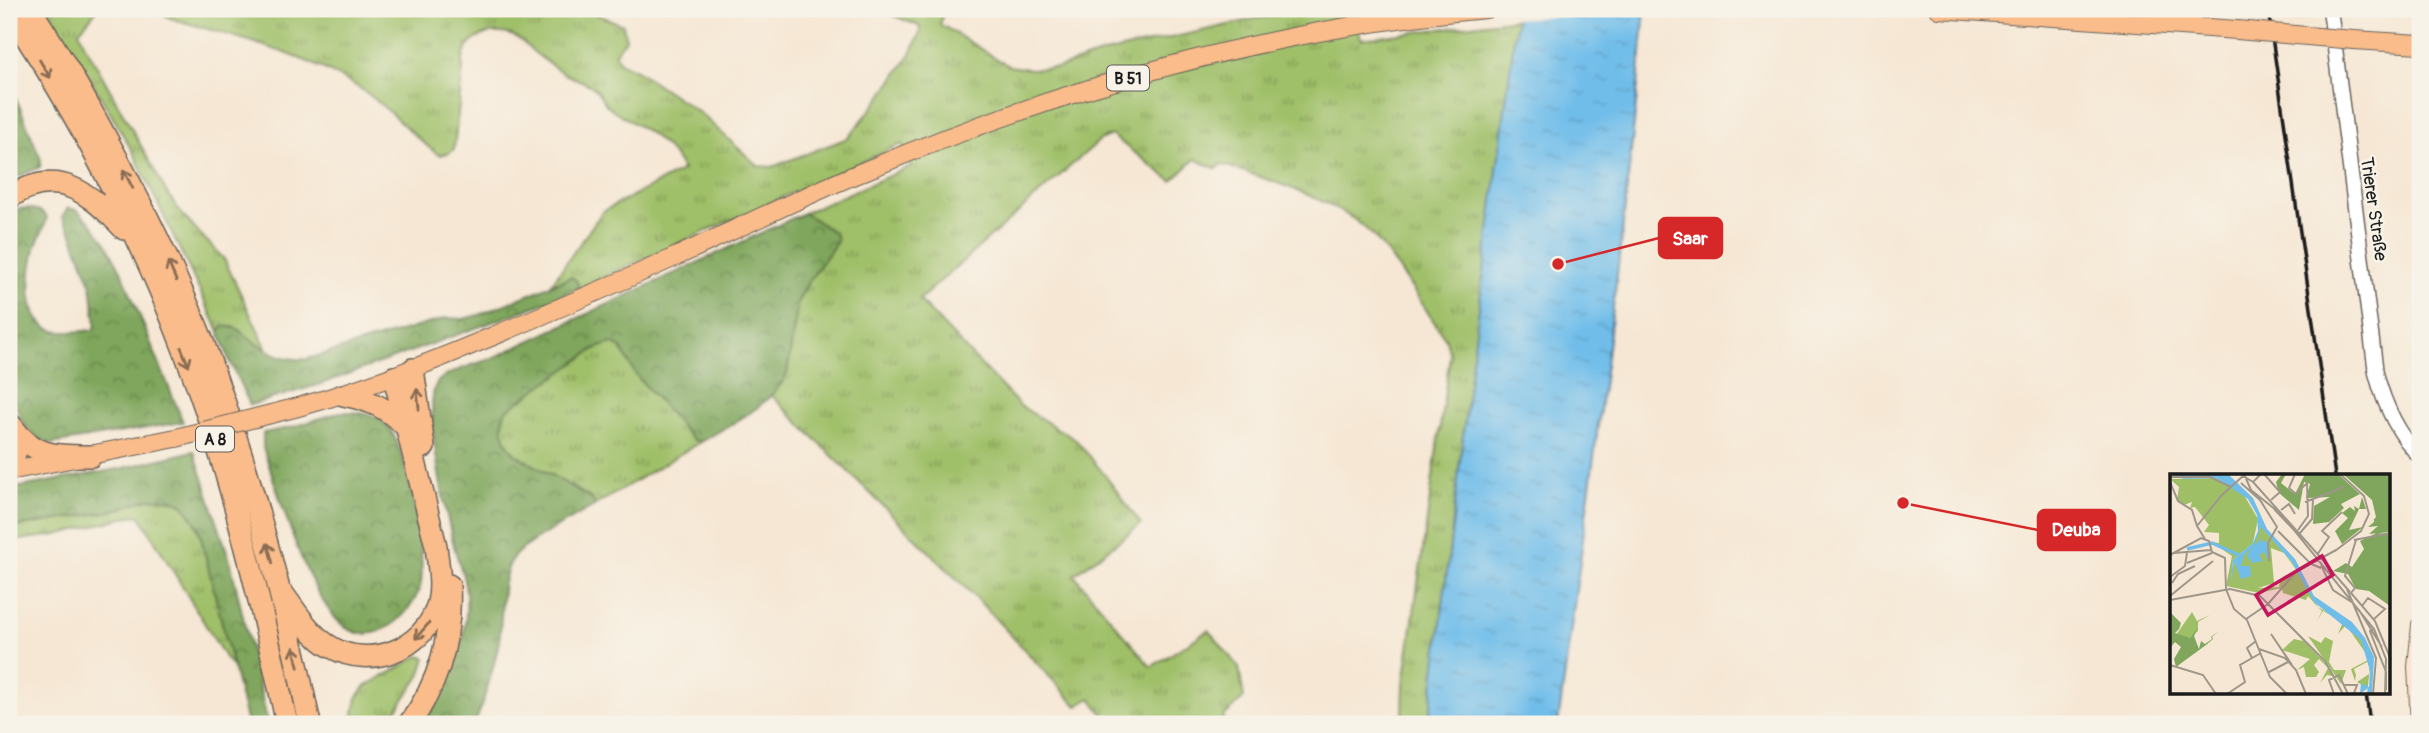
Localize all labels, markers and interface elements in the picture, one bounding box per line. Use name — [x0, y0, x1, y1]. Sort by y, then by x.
one-way arrow — [39, 58, 53, 78]
road number: B 51 — [1107, 66, 1149, 90]
street label: Trierer Straße — [2355, 156, 2392, 263]
one-way arrow — [121, 169, 135, 190]
callout: Saar — [1659, 218, 1722, 258]
text: Saar — [1672, 227, 1708, 251]
one-way arrow — [165, 260, 178, 282]
one-way arrow — [180, 345, 193, 367]
one-way arrow — [411, 388, 424, 411]
road number: A 8 — [196, 426, 234, 452]
inset map — [2170, 474, 2390, 694]
callout: Deuba — [2038, 510, 2115, 550]
text: Deuba — [2051, 518, 2101, 542]
one-way arrow — [263, 543, 276, 565]
one-way arrow — [414, 621, 430, 639]
one-way arrow — [288, 646, 302, 669]

